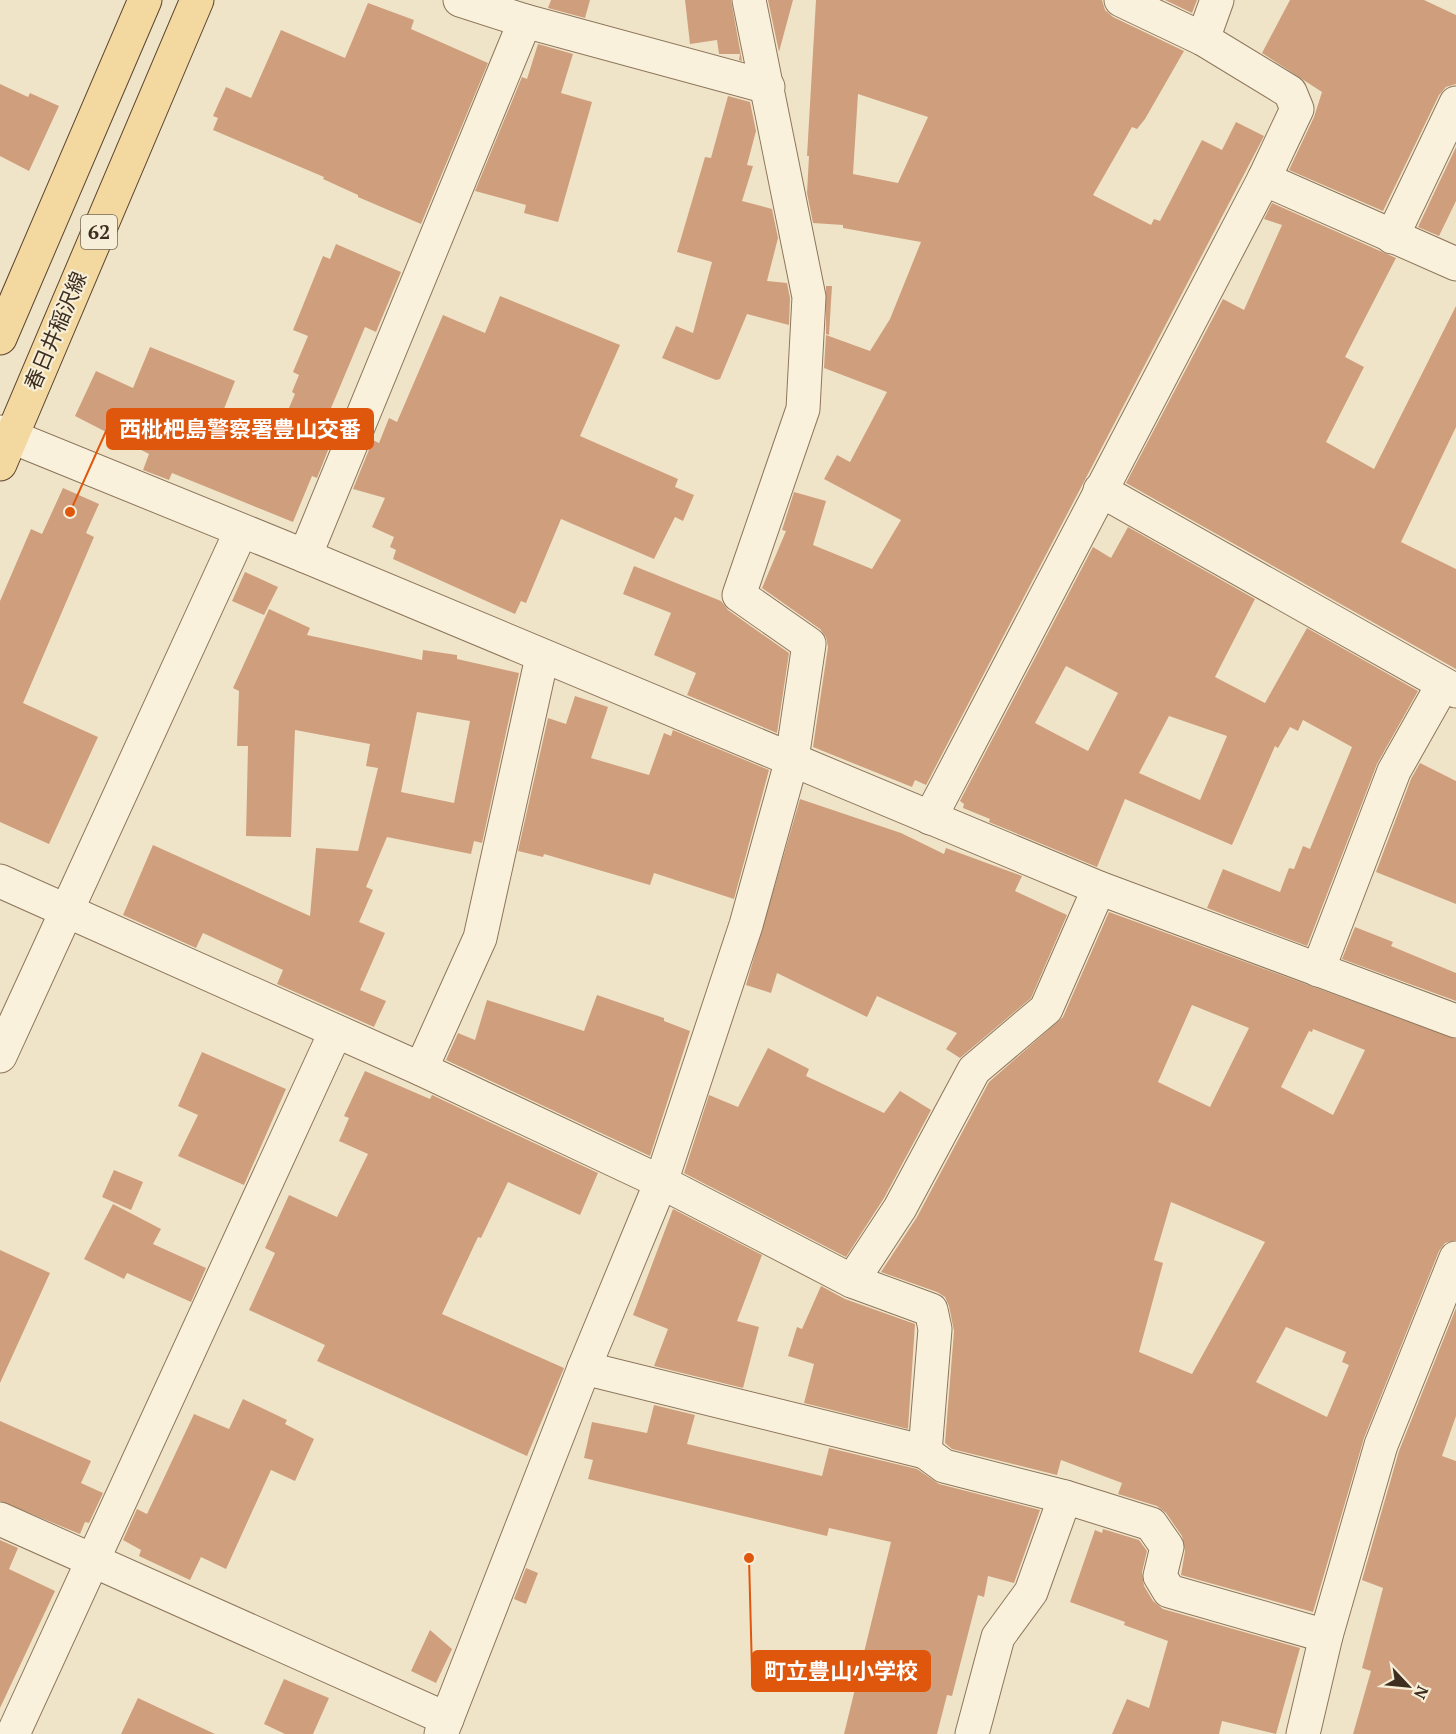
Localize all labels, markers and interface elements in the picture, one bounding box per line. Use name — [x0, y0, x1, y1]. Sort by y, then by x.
road number: 62 — [81, 215, 117, 249]
street label: 春日井稲沢線 — [18, 267, 93, 394]
callout: 西枇杷島警察署豊山交番 — [107, 409, 373, 449]
text: 西枇杷島警察署豊山交番 — [119, 414, 361, 443]
callout: 町立豊山小学校 — [752, 1651, 930, 1691]
text: 町立豊山小学校 — [764, 1656, 918, 1685]
north arrow — [1378, 1656, 1438, 1716]
text: N — [1409, 1682, 1434, 1703]

